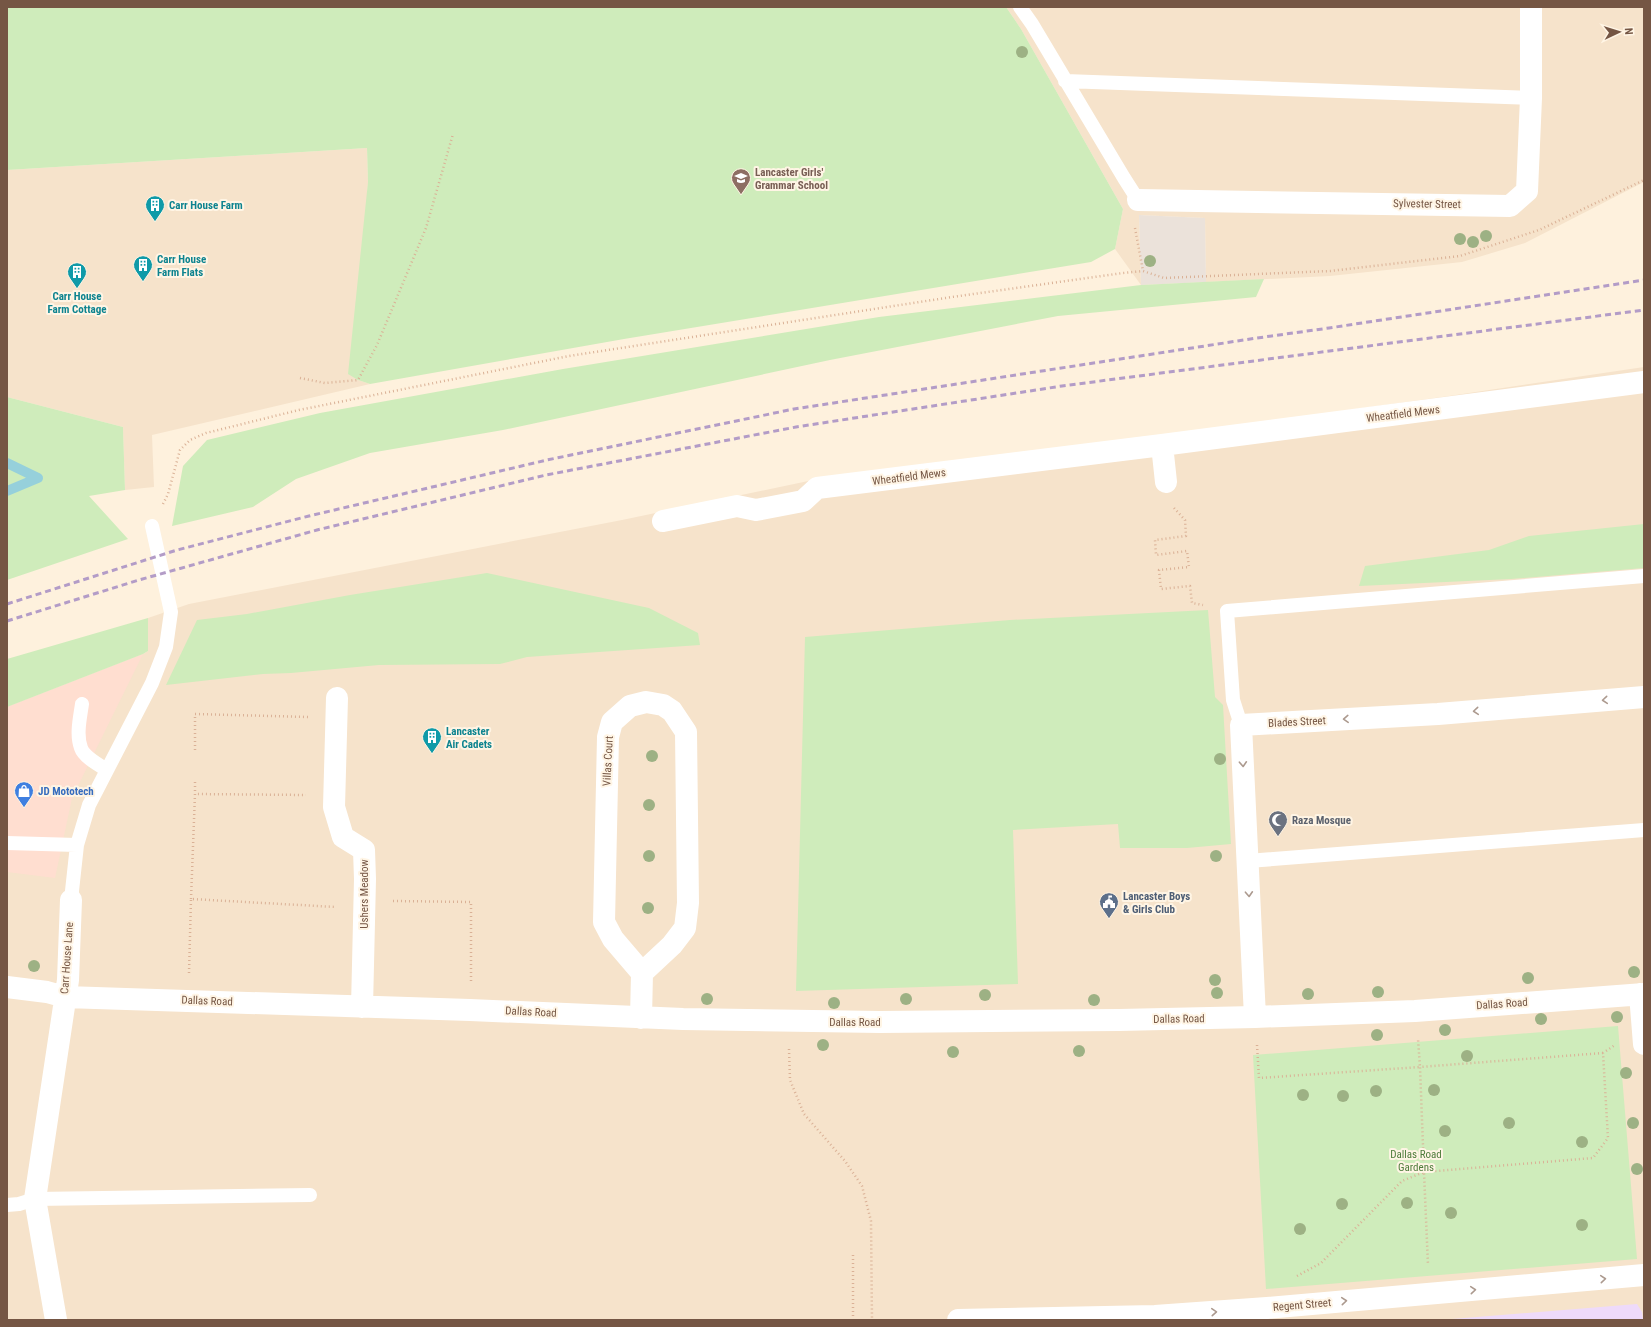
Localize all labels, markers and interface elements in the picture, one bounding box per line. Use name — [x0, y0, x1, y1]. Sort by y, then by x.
north arrow — [1599, 12, 1639, 52]
text: N — [1622, 28, 1635, 35]
place label: Lancaster Girls' Grammar School — [755, 166, 828, 192]
school or university icon: Lancaster Girls' Grammar School — [730, 167, 752, 195]
building icon: Carr House Farm — [144, 194, 166, 222]
street label: Sylvester Street — [1393, 197, 1461, 211]
place label: Carr House Farm — [169, 199, 243, 212]
place label: Carr House Farm Flats — [157, 253, 206, 279]
building icon: Carr House Farm Flats — [132, 254, 154, 282]
building icon: Carr House Farm Cottage — [66, 261, 88, 289]
place label: Carr House Farm Cottage — [47, 290, 107, 316]
street label: Wheatfield Mews — [1365, 403, 1441, 425]
street label: Wheatfield Mews — [871, 466, 947, 488]
one-way arrow — [1602, 696, 1608, 705]
one-way arrow — [1473, 706, 1479, 715]
street label: Blades Street — [1268, 714, 1326, 730]
one-way arrow — [1343, 715, 1349, 723]
place label: Lancaster Air Cadets — [446, 725, 492, 751]
building icon: Lancaster Air Cadets — [421, 726, 443, 754]
street label: Villas Court — [600, 735, 616, 787]
one-way arrow — [1239, 761, 1248, 767]
shop icon: JD Mototech — [13, 780, 35, 808]
place label: JD Mototech — [38, 785, 94, 798]
mosque icon: Raza Mosque — [1267, 809, 1289, 837]
place label: Raza Mosque — [1292, 814, 1351, 827]
street label: Ushers Meadow — [358, 859, 371, 929]
place label: Lancaster Boys & Girls Club — [1123, 890, 1190, 916]
public building icon: Lancaster Boys & Girls Club — [1098, 891, 1120, 919]
one-way arrow — [1245, 891, 1254, 897]
street label: Carr House Lane — [58, 922, 76, 994]
street label: Dallas Road — [181, 994, 233, 1008]
street label: Dallas Road — [1476, 996, 1528, 1012]
street label: Dallas Road — [505, 1004, 557, 1020]
street label: Dallas Road — [1153, 1012, 1205, 1026]
street label: Dallas Road — [829, 1016, 881, 1029]
park label: Dallas Road Gardens — [1390, 1148, 1442, 1174]
one-way arrow — [1600, 1274, 1606, 1283]
one-way arrow — [1470, 1285, 1476, 1294]
street label: Regent Street — [1272, 1296, 1332, 1314]
one-way arrow — [1341, 1297, 1347, 1306]
one-way arrow — [1211, 1308, 1217, 1317]

